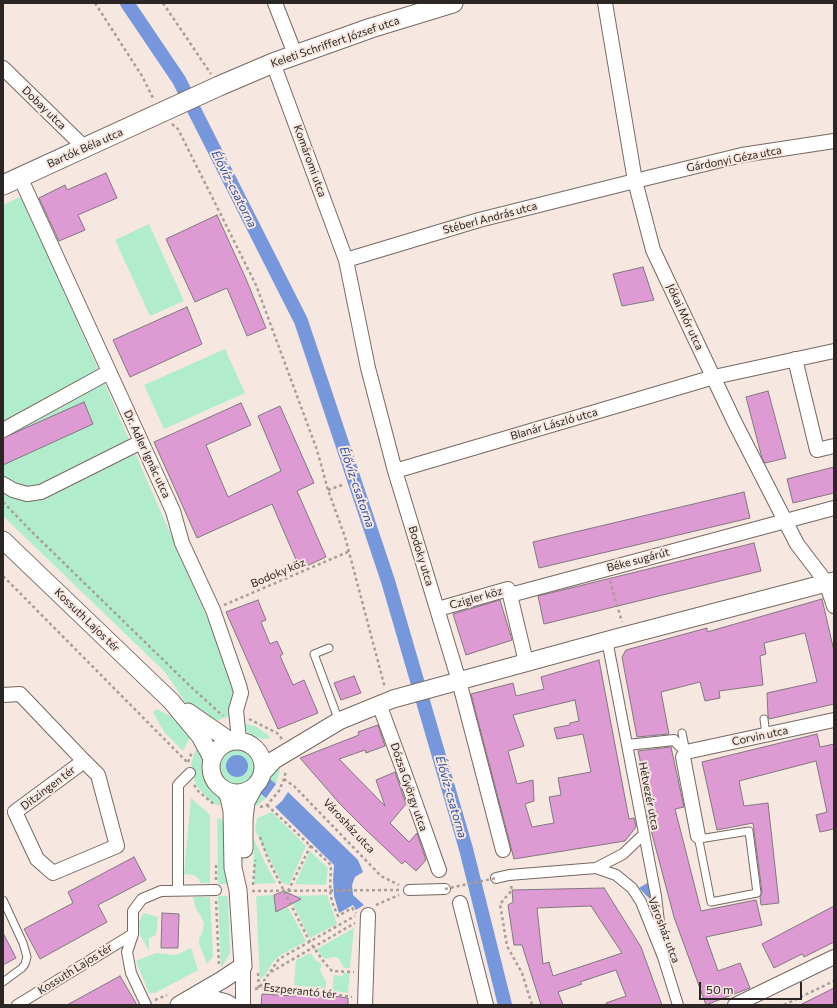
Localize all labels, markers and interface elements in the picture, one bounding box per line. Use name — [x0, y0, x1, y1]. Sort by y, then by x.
street label: Keleti Schriffert József utca — [269, 14, 401, 70]
street label: Dobay utca — [19, 84, 69, 132]
street label: Komáromi utca — [291, 123, 329, 199]
street label: Bartók Béla utca — [45, 125, 125, 171]
street label: Gárdonyi Géza utca — [685, 143, 783, 175]
water label: Élővíz-csatorna — [208, 148, 260, 230]
street label: Stéberl András utca — [441, 199, 539, 237]
street label: Jókai Mór utca — [664, 282, 706, 352]
street label: Blanár László utca — [509, 405, 599, 443]
street label: Dr. Adler Ignác utca — [121, 408, 173, 500]
water label: Élővíz-csatorna — [336, 445, 378, 529]
street label: Bodoky utca — [406, 524, 436, 588]
street label: Béke sugárút — [605, 545, 671, 575]
street label: Bodoky köz — [249, 556, 307, 590]
street label: Czigler köz — [448, 584, 504, 612]
street label: Kossuth Lajos tér — [52, 586, 122, 654]
street label: Corvin utca — [731, 724, 789, 748]
street label: Dózsa György utca — [388, 741, 430, 833]
water label: Élővíz-csatorna — [432, 754, 470, 840]
street label: Hétvezér utca — [636, 761, 662, 831]
street label: Ditzingen tér — [18, 763, 78, 813]
street label: Városház utca — [320, 796, 378, 856]
street label: Városház utca — [645, 895, 683, 965]
street label: Kossuth Lajos tér — [35, 941, 115, 997]
scale bar — [701, 974, 804, 1000]
street label: Eszperantó tér — [263, 981, 337, 1001]
text: 50 m — [706, 982, 734, 996]

